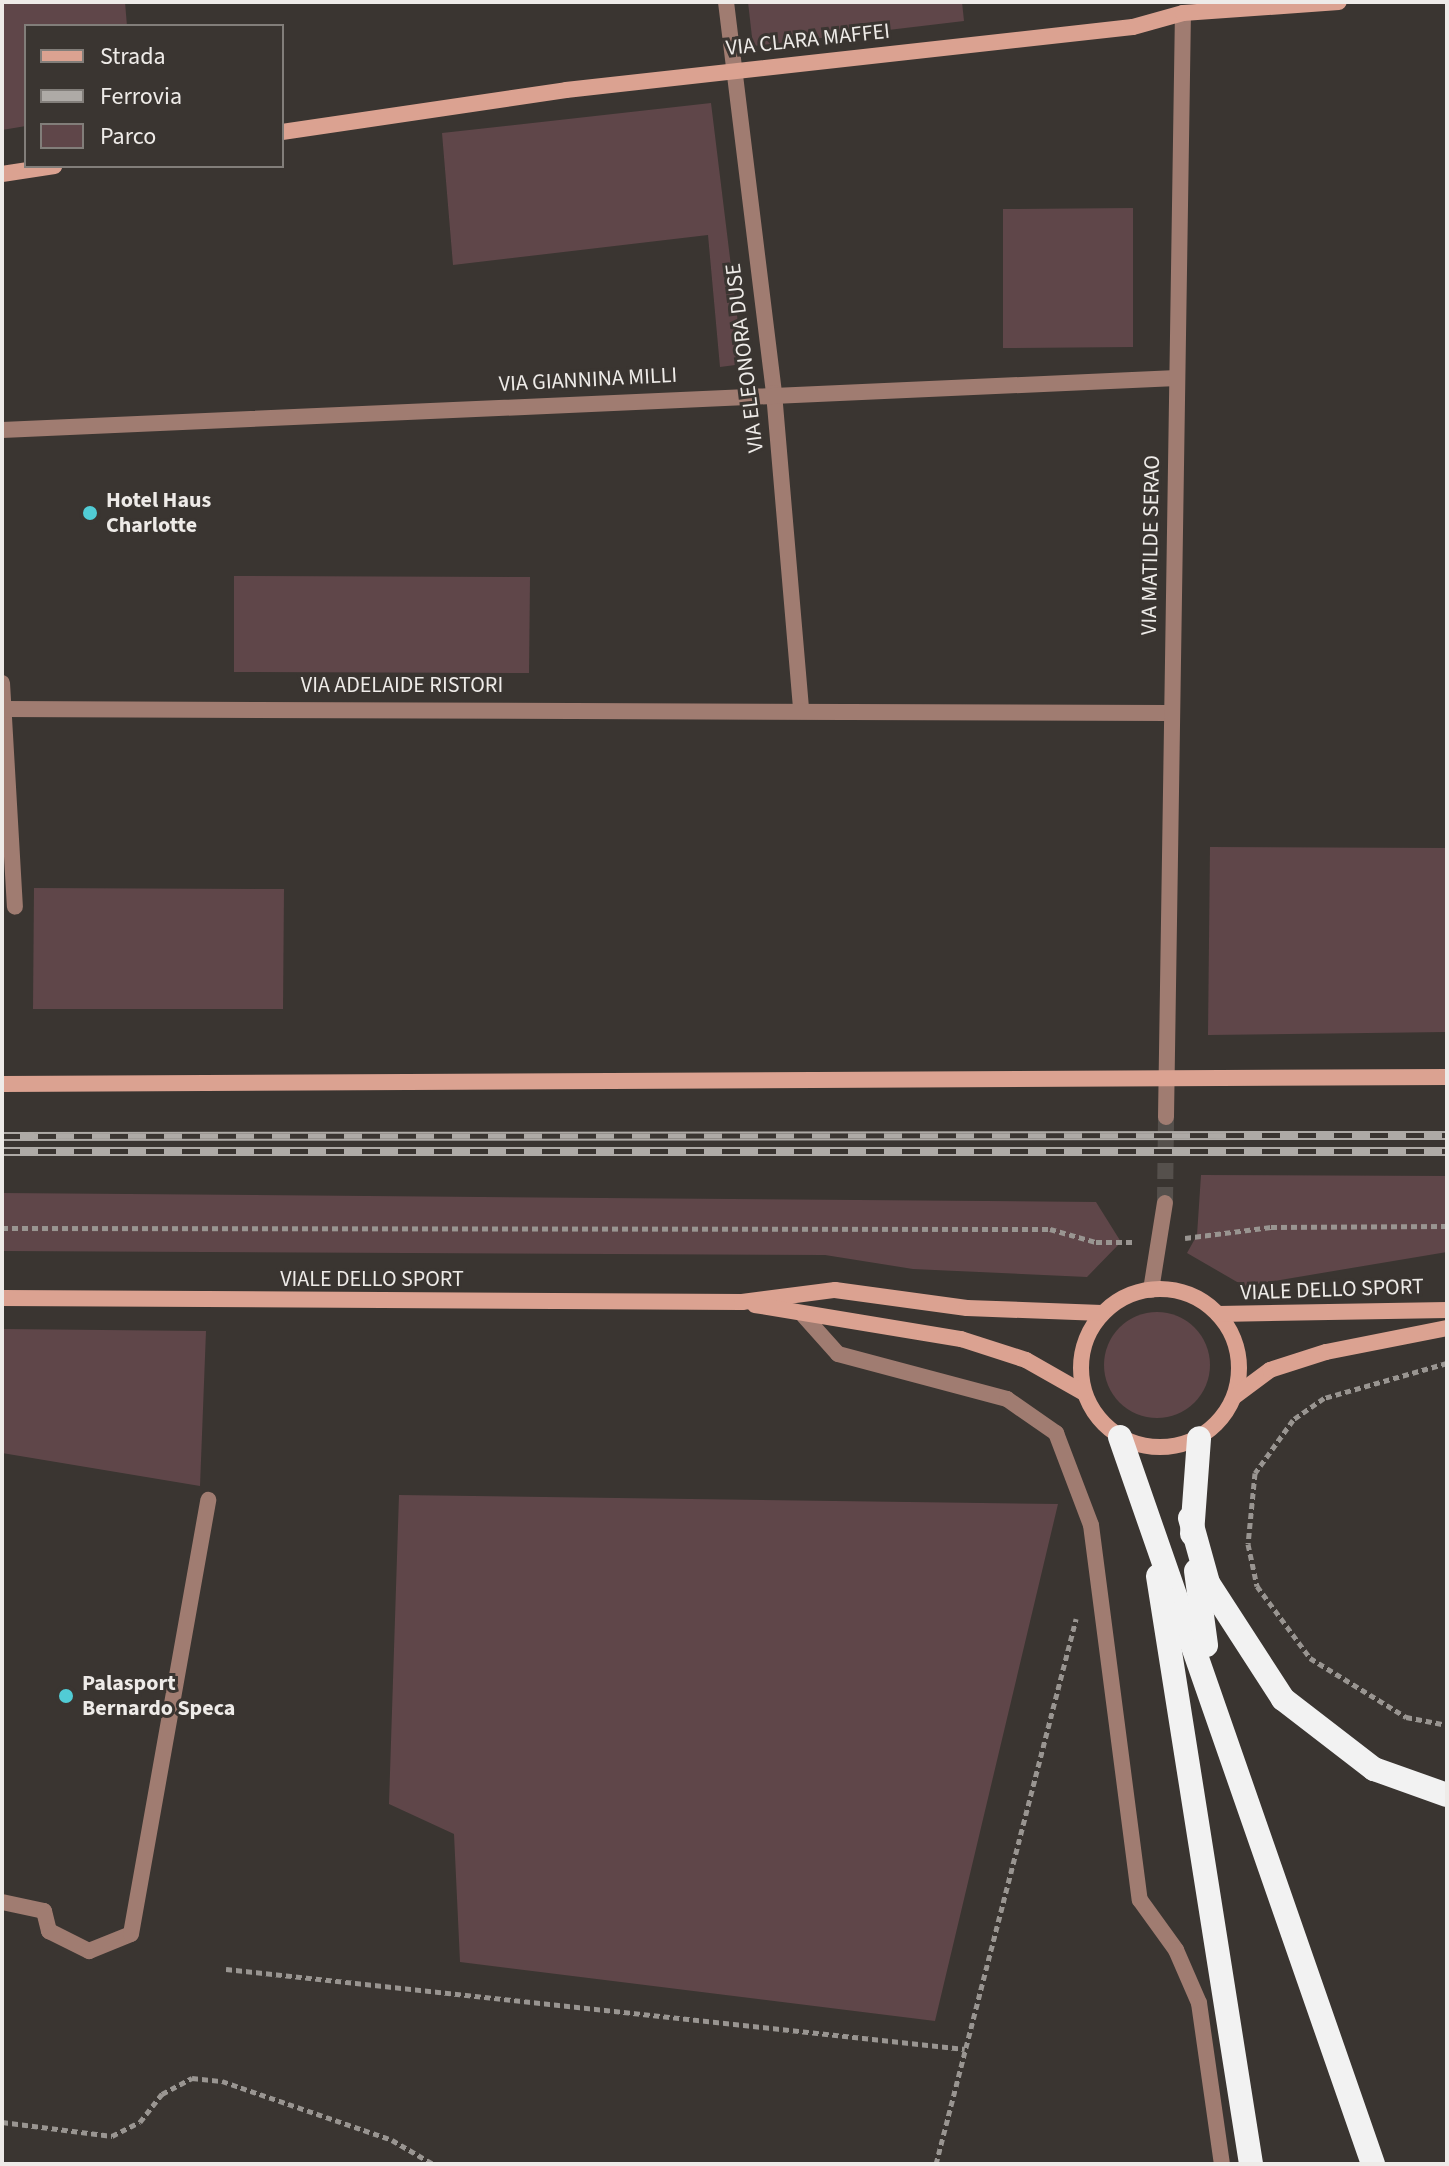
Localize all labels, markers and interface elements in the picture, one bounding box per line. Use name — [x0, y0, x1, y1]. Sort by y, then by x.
street label: VIA CLARA MAFFEI — [725, 18, 891, 62]
legend — [24, 24, 284, 168]
text: Strada — [100, 39, 166, 74]
text: Ferrovia — [100, 79, 182, 114]
text: Parco — [100, 119, 156, 154]
street label: VIA ELEONORA DUSE — [720, 262, 770, 454]
street label: VIA GIANNINA MILLI — [498, 362, 678, 398]
street label: VIA MATILDE SERAO — [1136, 455, 1166, 635]
place label: Hotel Haus Charlotte — [106, 487, 211, 538]
marker: Hotel Haus Charlotte — [81, 504, 99, 522]
street label: VIA ADELAIDE RISTORI — [301, 673, 503, 699]
street label: VIALE DELLO SPORT — [280, 1267, 464, 1293]
street label: VIALE DELLO SPORT — [1240, 1274, 1424, 1306]
place label: Palasport Bernardo Speca — [82, 1670, 235, 1722]
marker: Palasport Bernardo Speca — [57, 1687, 75, 1705]

